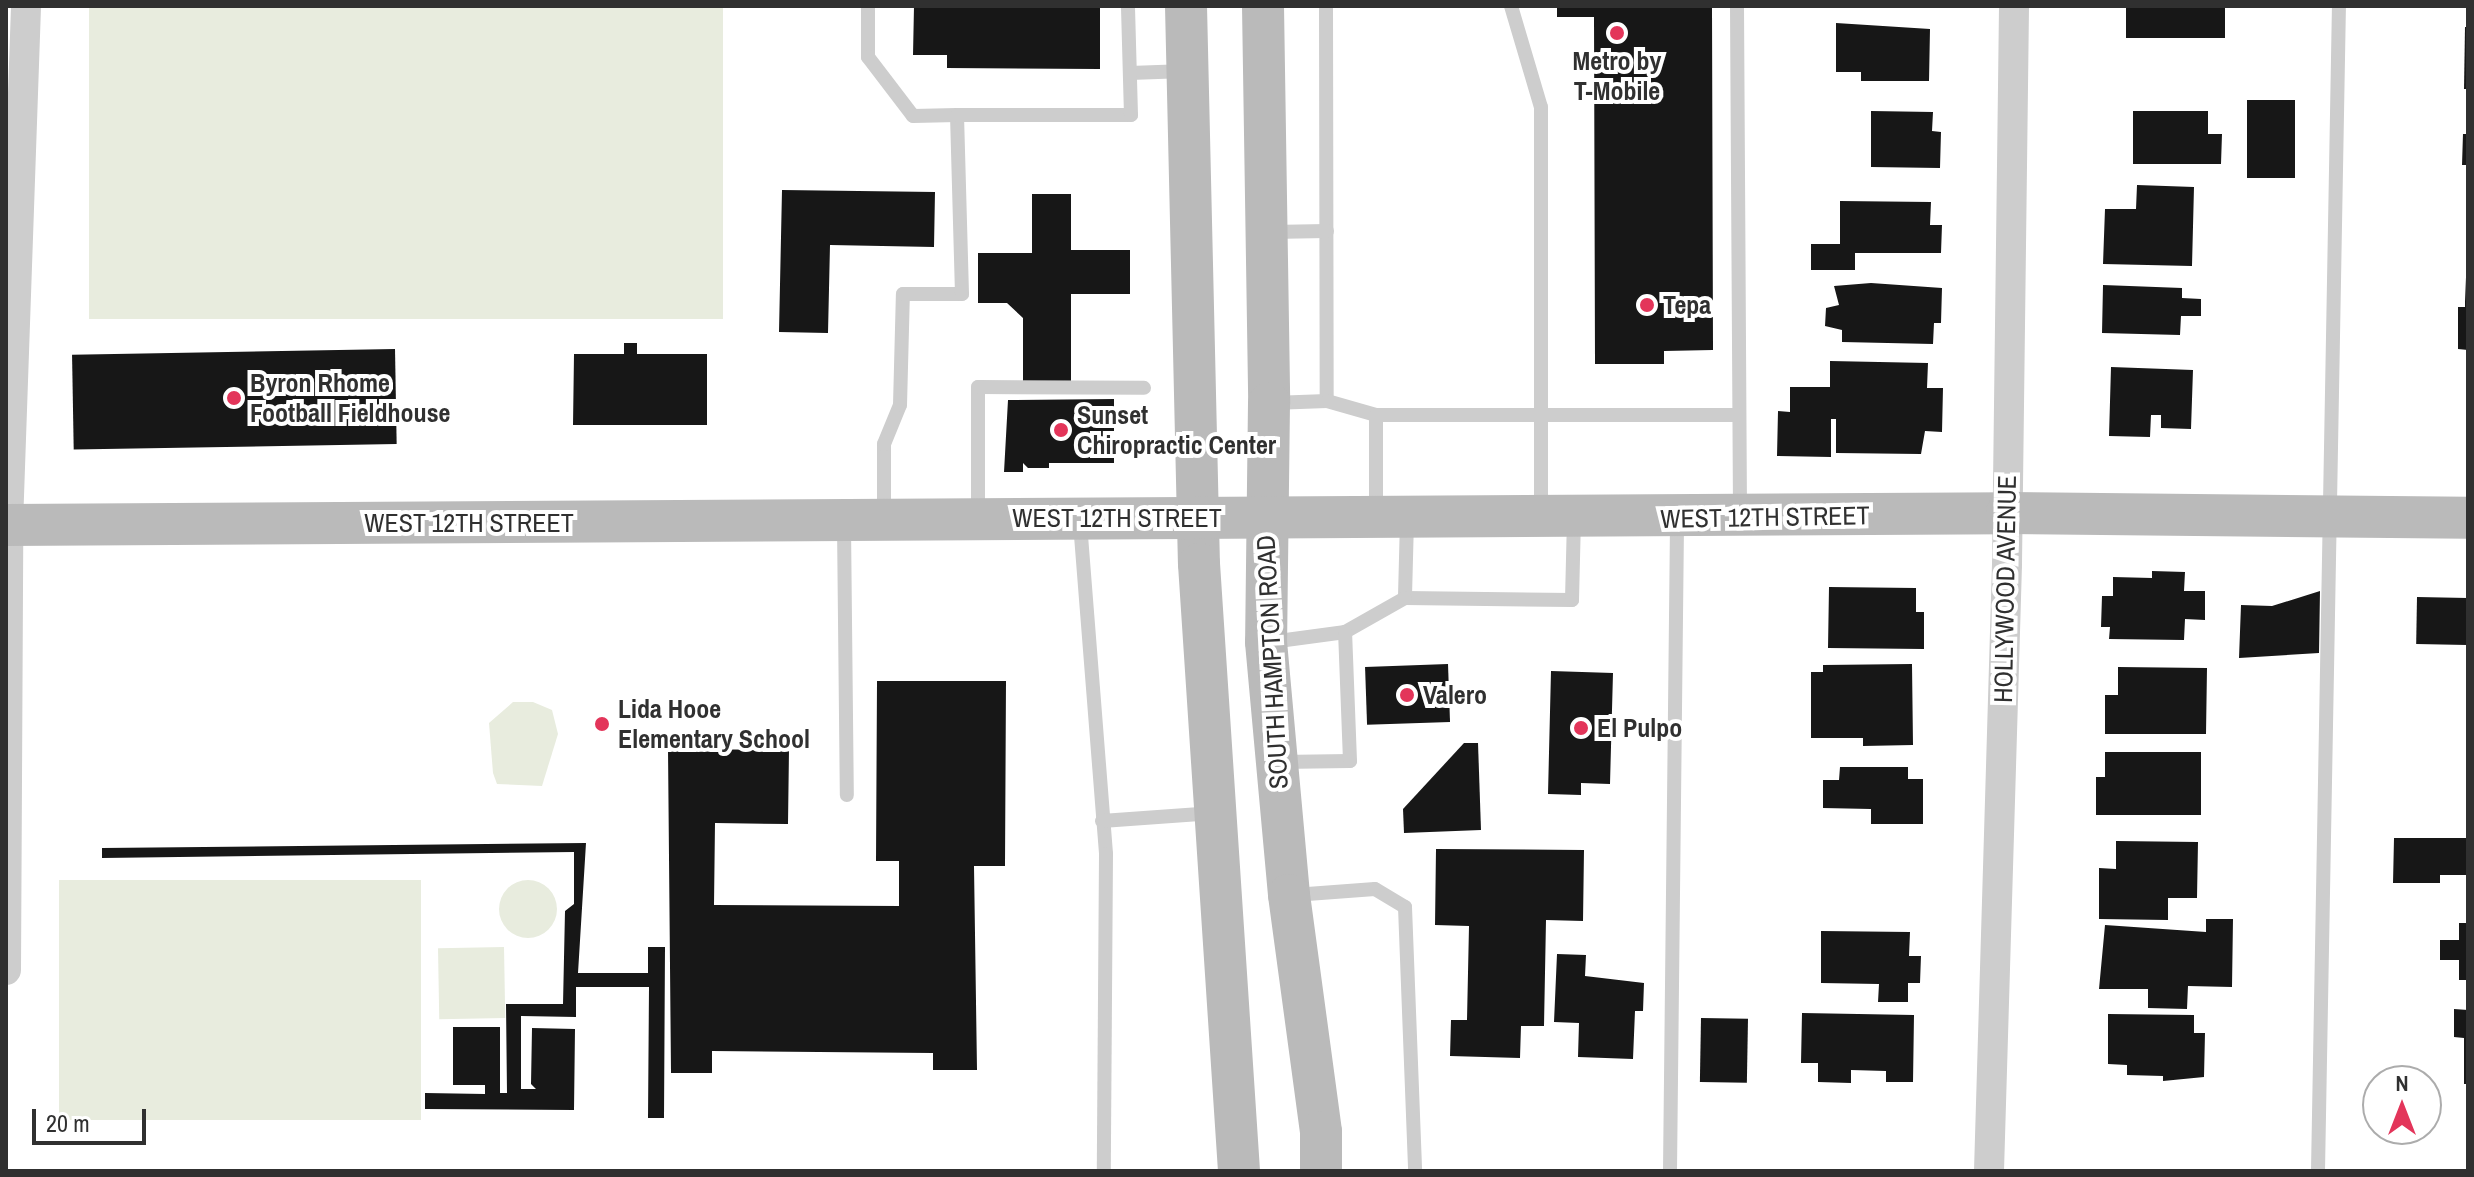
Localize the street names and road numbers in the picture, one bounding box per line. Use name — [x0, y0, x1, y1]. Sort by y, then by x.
street label: HOLLYWOOD AVENUE — [1987, 474, 2023, 704]
street label: WEST 12TH STREET — [1660, 500, 1870, 534]
street label: WEST 12TH STREET — [1012, 502, 1222, 534]
street label: WEST 12TH STREET — [364, 507, 574, 539]
street label: SOUTH HAMPTON ROAD — [1250, 534, 1294, 790]

